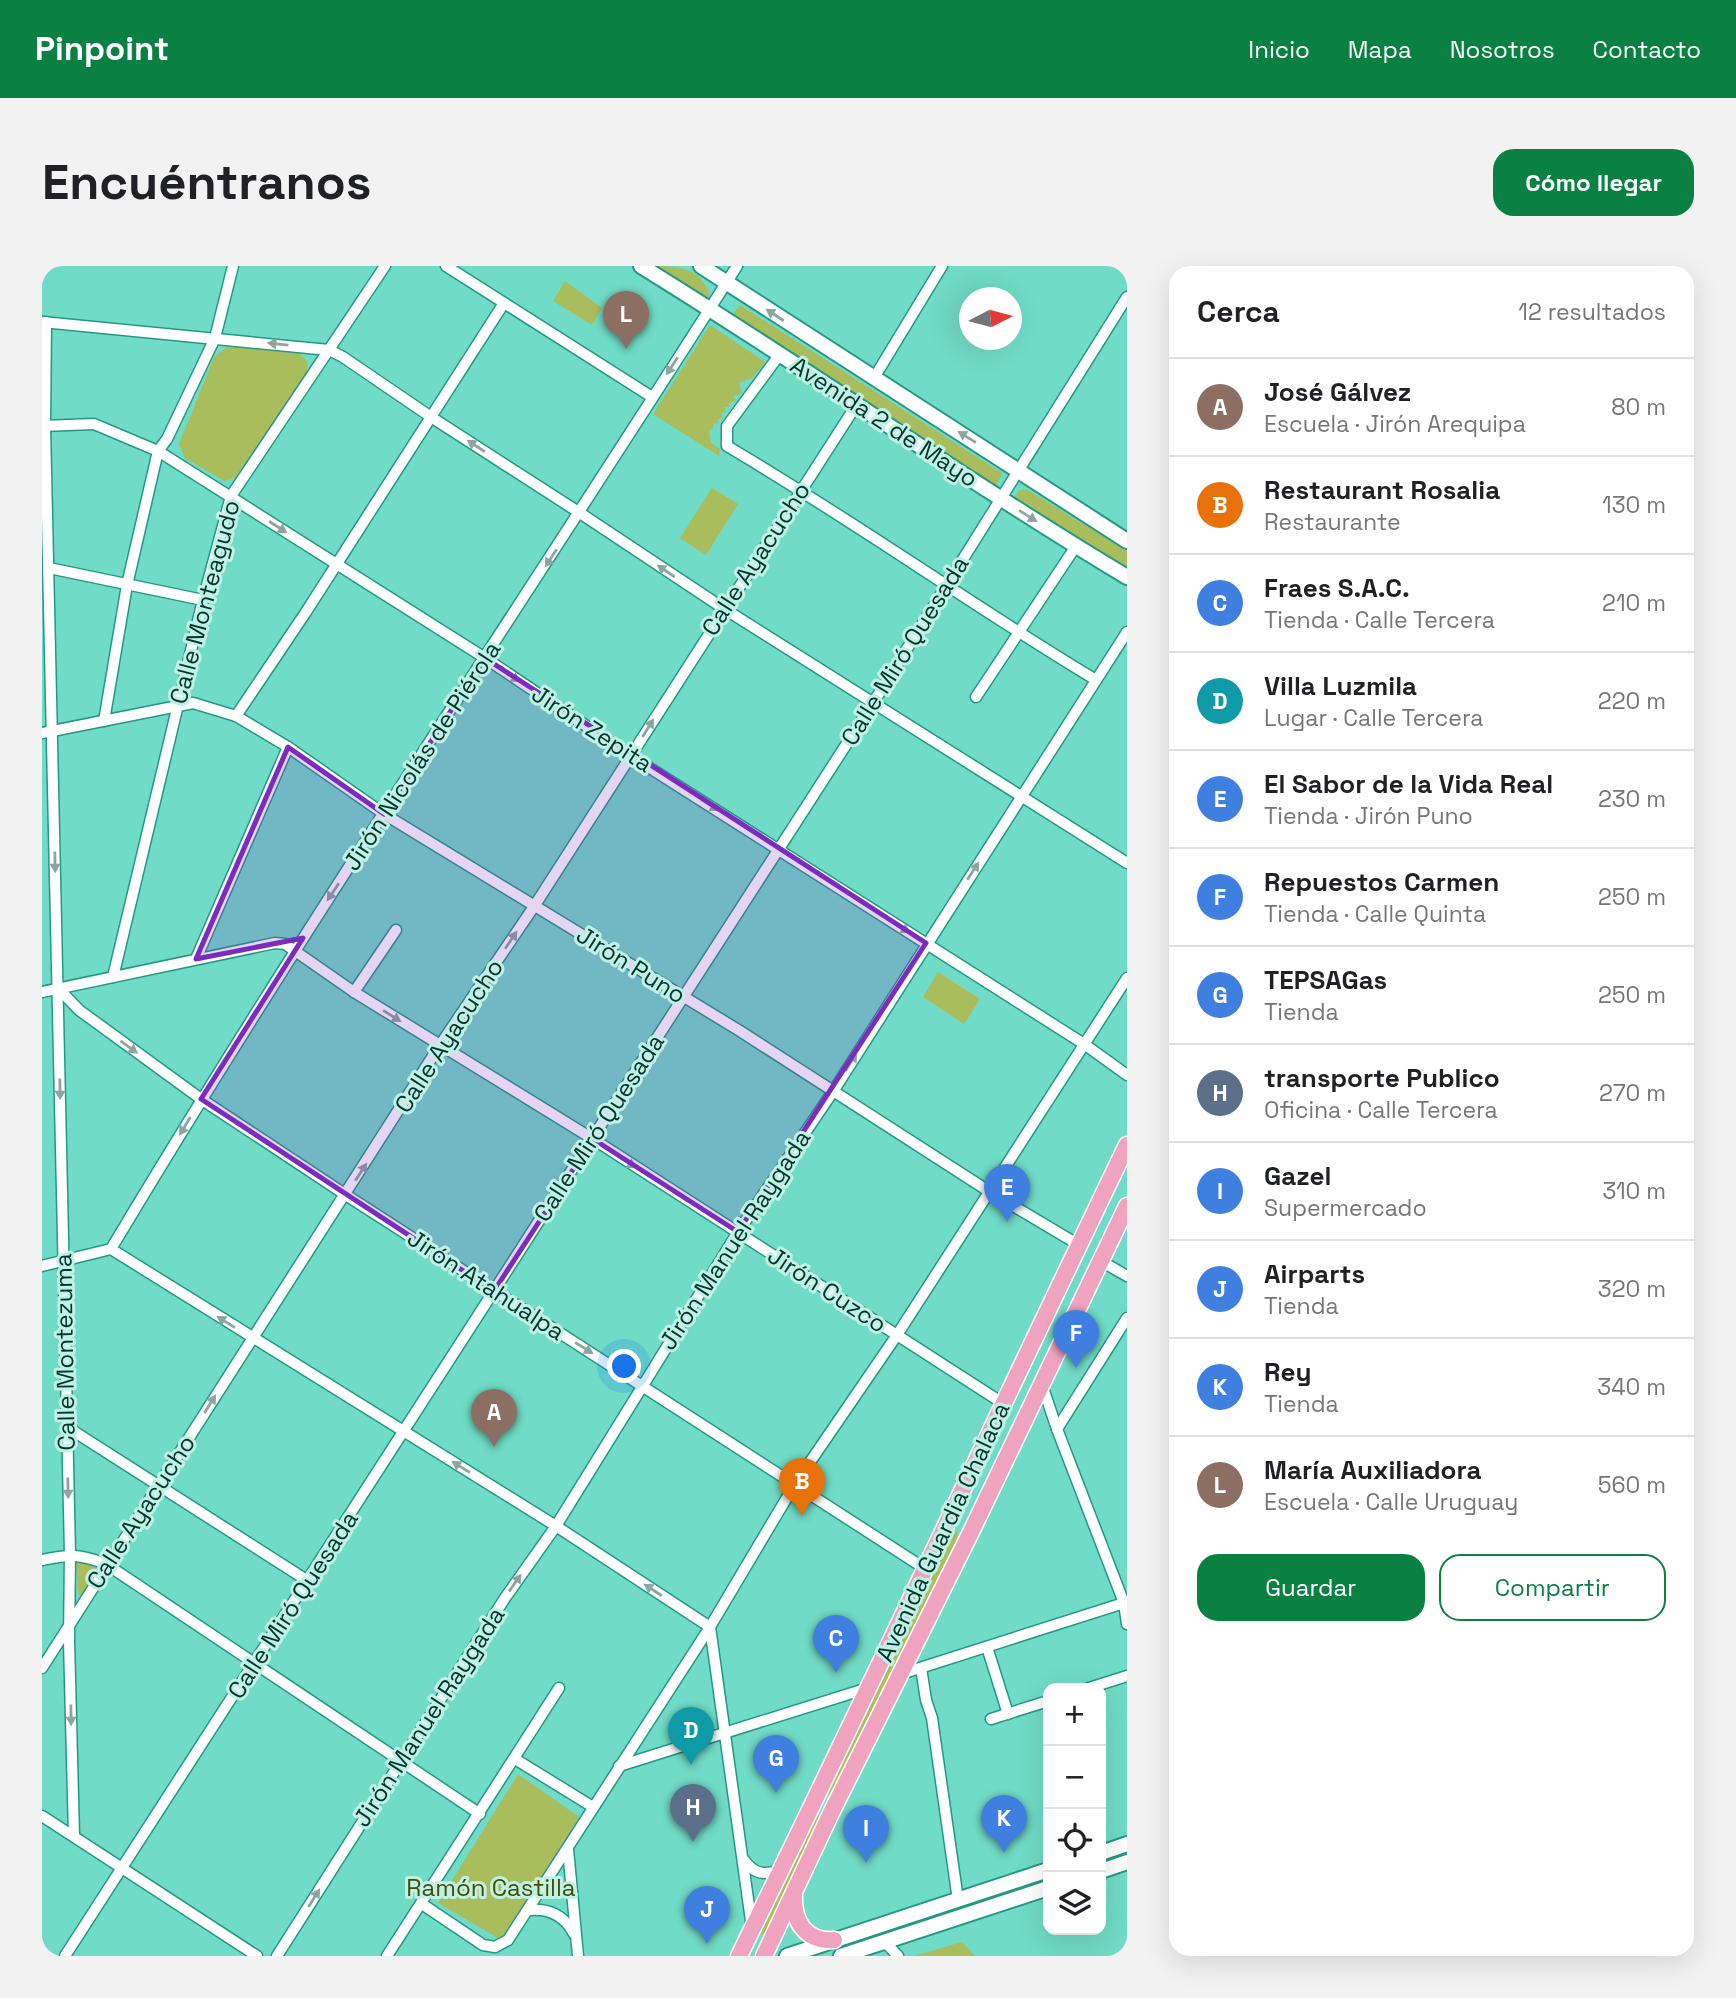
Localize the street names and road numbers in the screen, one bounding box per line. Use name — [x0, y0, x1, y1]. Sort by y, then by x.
street label: Avenida 2 de Mayo — [785, 349, 984, 494]
street label: Calle Ayacucho — [694, 476, 817, 641]
street label: Calle Monteagudo — [162, 496, 247, 707]
street label: Calle Miró Quesada — [834, 550, 976, 751]
street label: Jirón Nicolás de Piérola — [336, 635, 507, 876]
street label: Jirón Zepita — [526, 678, 659, 779]
street label: Jirón Puno — [571, 919, 692, 1010]
street label: Calle Ayacucho — [387, 953, 510, 1118]
street label: Calle Miró Quesada — [526, 1028, 671, 1228]
street label: Jirón Manuel Raygada — [652, 1124, 817, 1356]
street label: Jirón Atahualpa — [402, 1222, 571, 1347]
street label: Jirón Cuzco — [762, 1240, 893, 1340]
street label: Calle Montezuma — [47, 1253, 82, 1451]
street label: Avenida Guardia Chalaca — [869, 1397, 1016, 1667]
street label: Calle Ayacucho — [79, 1429, 202, 1594]
street label: Calle Miró Quesada — [220, 1505, 365, 1705]
street label: Jirón Manuel Raygada — [346, 1601, 511, 1833]

